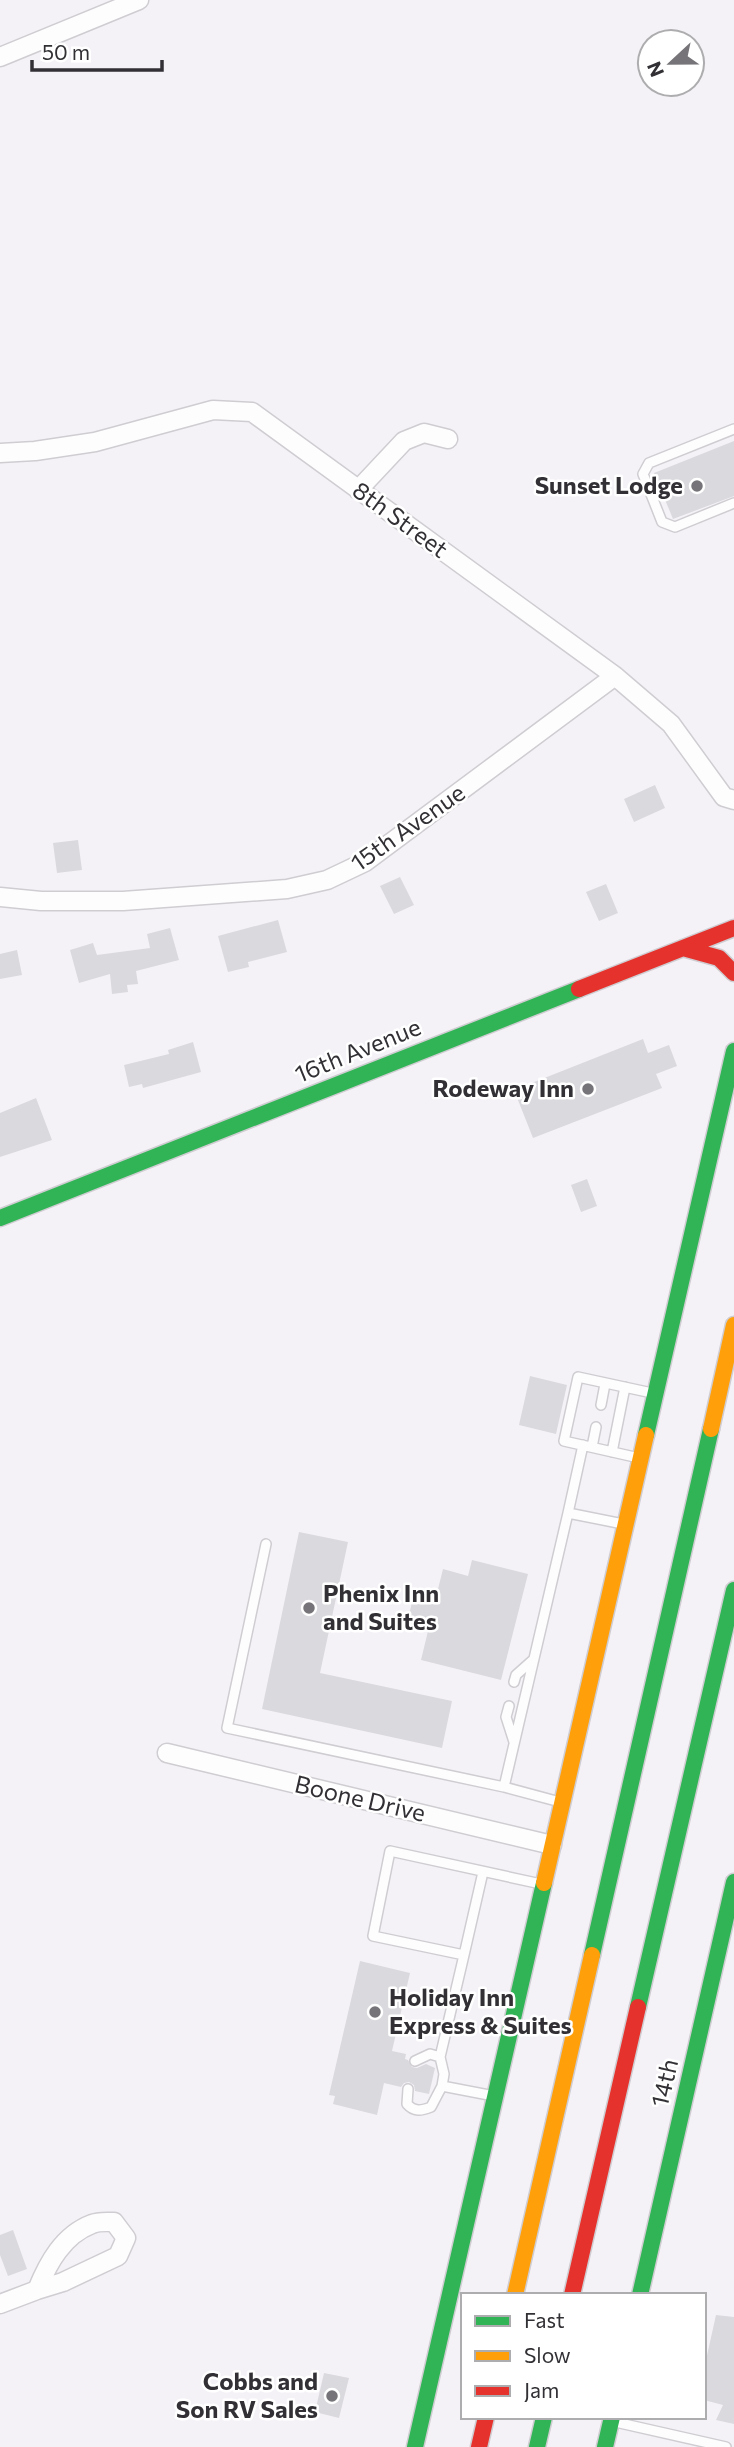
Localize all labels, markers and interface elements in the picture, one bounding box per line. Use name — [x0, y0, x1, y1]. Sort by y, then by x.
scale bar — [32, 28, 161, 72]
north arrow — [636, 28, 706, 98]
text: 50 m — [42, 39, 90, 64]
text: N — [641, 59, 668, 80]
place label: Sunset Lodge — [535, 470, 683, 499]
street label: 8th Street — [348, 475, 454, 563]
marker: Sunset Lodge — [689, 478, 705, 494]
street label: 15th Avenue — [345, 777, 470, 877]
street label: 16th Avenue — [290, 1011, 425, 1088]
place label: Rodeway Inn — [433, 1073, 574, 1102]
marker: Rodeway Inn — [580, 1081, 596, 1097]
place label: Phenix Inn and Suites — [323, 1578, 439, 1635]
marker: Phenix Inn and Suites — [301, 1600, 317, 1616]
street label: Boone Drive — [292, 1768, 428, 1827]
place label: Holiday Inn Express & Suites — [389, 1982, 572, 2039]
marker: Holiday Inn Express & Suites — [367, 2004, 383, 2020]
street label: 14th — [644, 2056, 683, 2109]
legend — [461, 2293, 706, 2419]
text: Fast — [524, 2307, 565, 2332]
text: Slow — [524, 2342, 571, 2367]
place label: Cobbs and Son RV Sales — [176, 2366, 318, 2423]
text: Jam — [524, 2377, 559, 2402]
marker: Cobbs and Son RV Sales — [324, 2388, 340, 2404]

